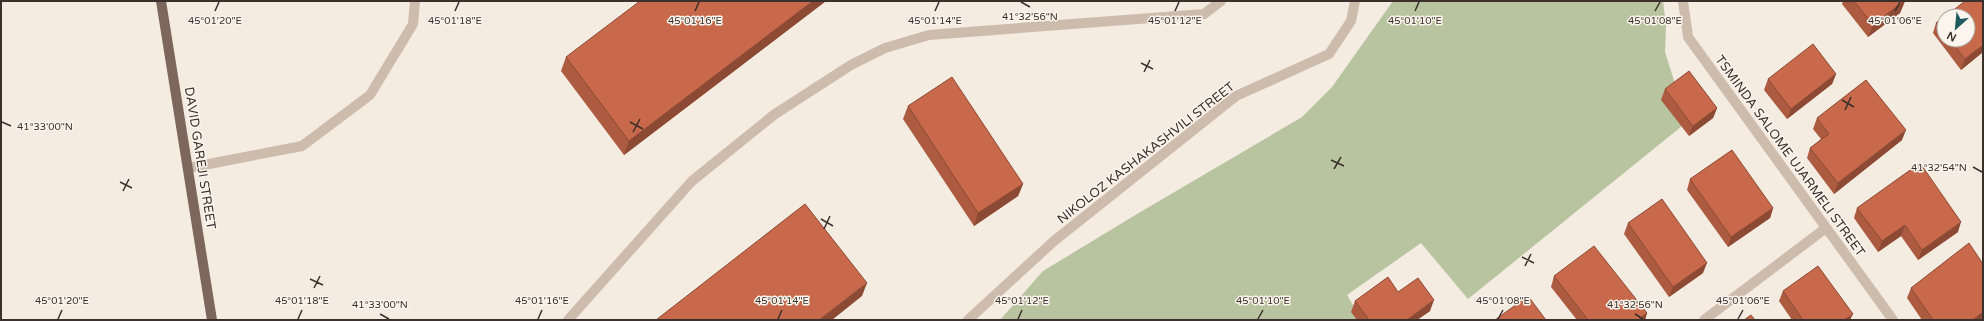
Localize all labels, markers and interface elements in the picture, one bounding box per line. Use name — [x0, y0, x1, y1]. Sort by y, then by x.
north arrow — [1936, 8, 1976, 48]
text: 41°32'56"N — [1002, 11, 1058, 23]
text: 45°01'20"E — [188, 15, 242, 27]
text: 45°01'18"E — [428, 15, 482, 27]
text: 45°01'16"E — [668, 15, 722, 27]
text: 45°01'14"E — [908, 15, 962, 27]
text: 45°01'12"E — [1148, 15, 1202, 27]
text: 45°01'10"E — [1388, 15, 1442, 27]
text: 45°01'08"E — [1628, 15, 1682, 27]
text: 45°01'06"E — [1868, 15, 1922, 27]
text: N — [1945, 29, 1959, 44]
street label: TSMINDA SALOME UJARMELI STREET — [1712, 52, 1868, 260]
street label: NIKOLOZ KASHAKASHVILI STREET — [1054, 79, 1238, 227]
street label: DAVID GAREJI STREET — [181, 86, 219, 230]
text: 41°33'00"N — [17, 121, 73, 133]
text: 41°32'54"N — [1911, 162, 1967, 174]
text: 45°01'20"E — [35, 295, 89, 307]
text: 45°01'18"E — [275, 295, 329, 307]
text: 45°01'16"E — [515, 295, 569, 307]
text: 45°01'14"E — [755, 295, 809, 307]
text: 45°01'12"E — [995, 295, 1049, 307]
text: 45°01'10"E — [1236, 295, 1290, 307]
text: 45°01'08"E — [1476, 295, 1530, 307]
text: 45°01'06"E — [1716, 295, 1770, 307]
text: 41°33'00"N — [352, 299, 408, 311]
text: 41°32'56"N — [1607, 299, 1663, 311]

